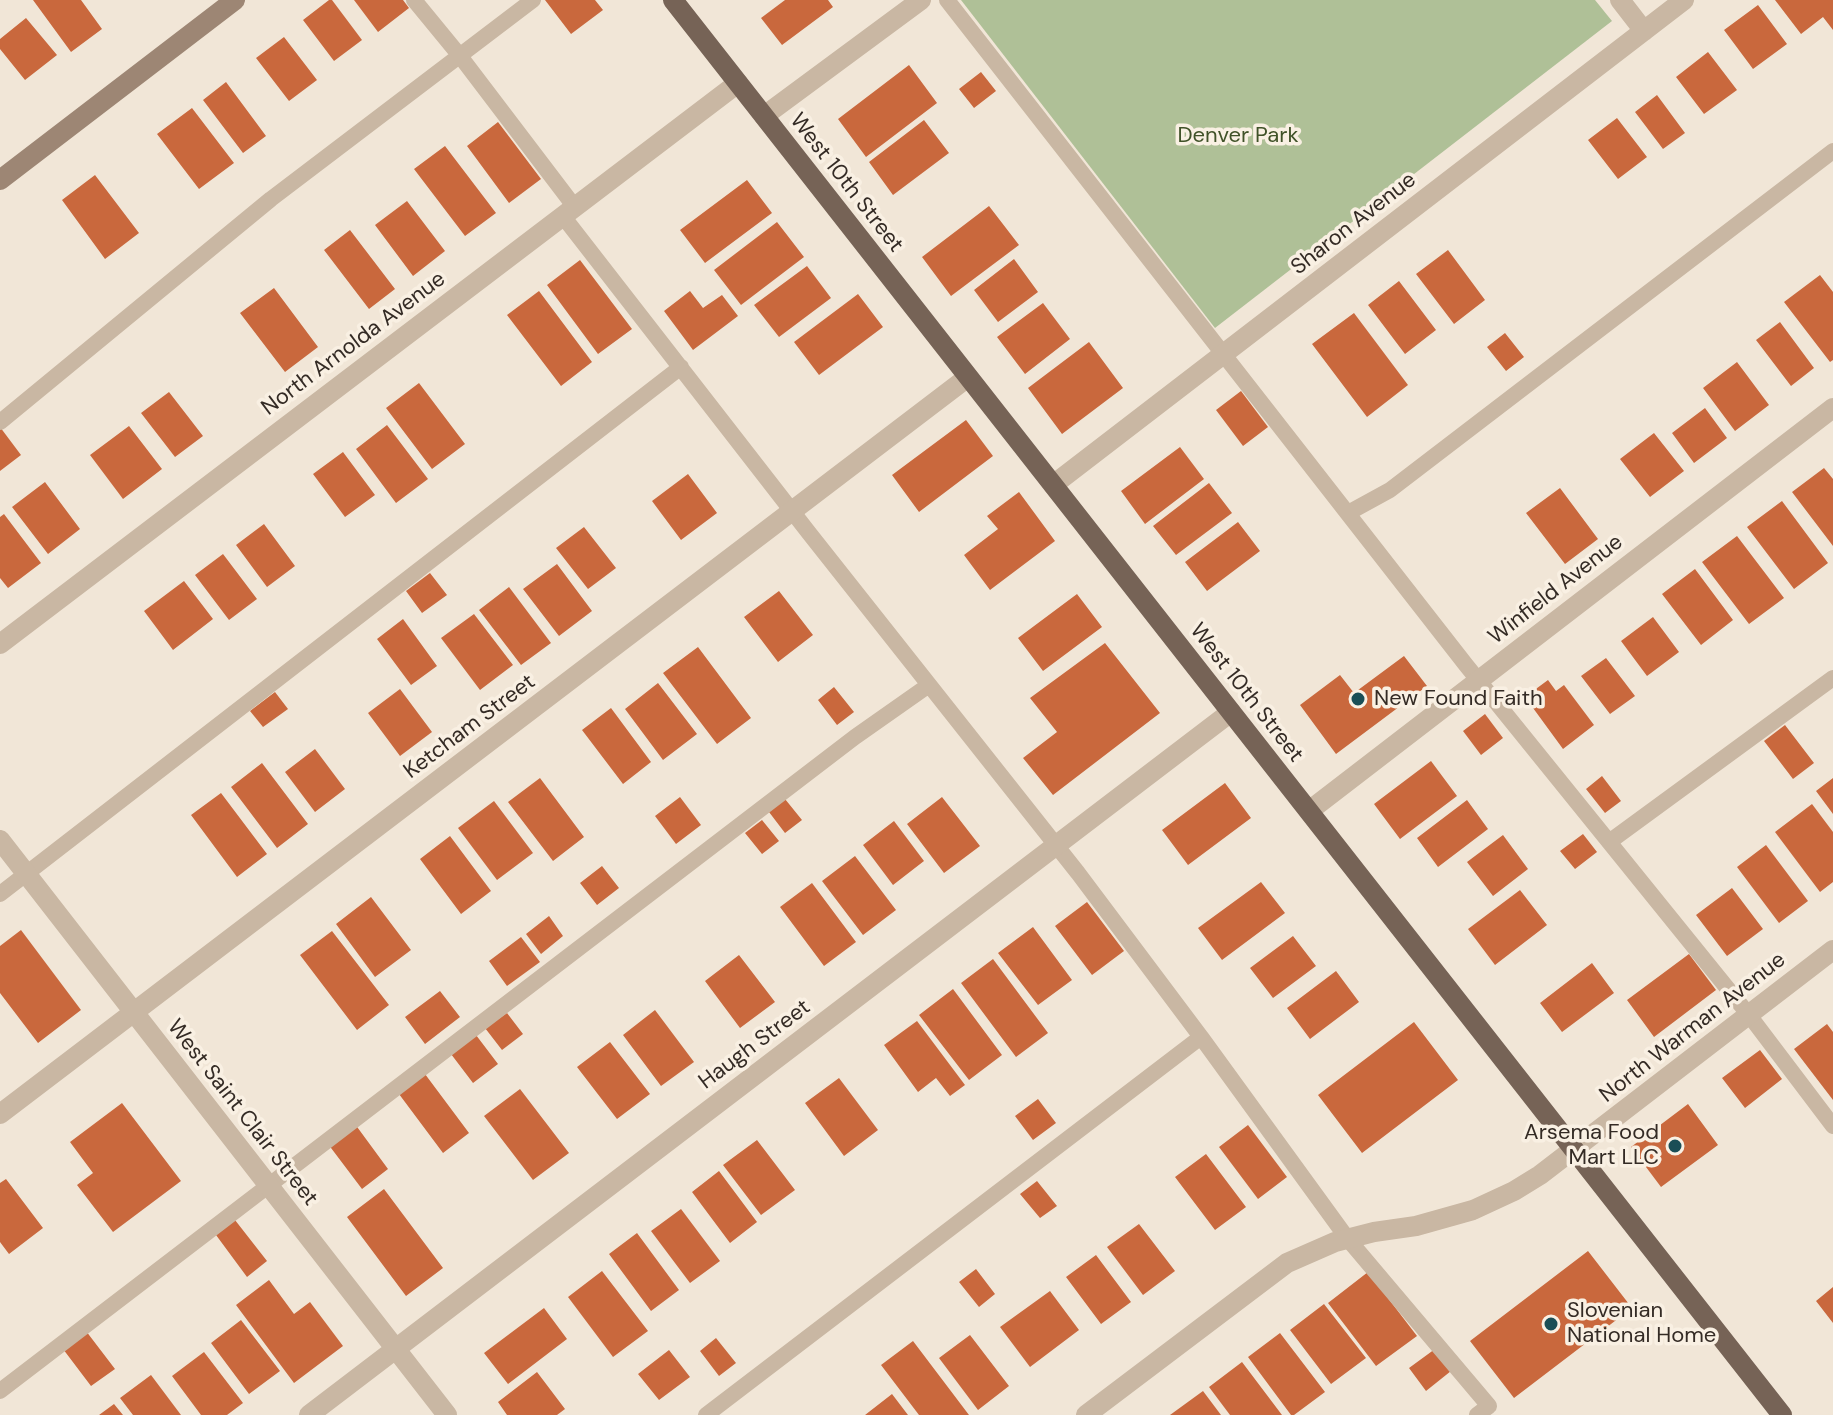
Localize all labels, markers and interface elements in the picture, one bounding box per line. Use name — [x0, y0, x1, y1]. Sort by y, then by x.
street label: West 10th Street — [784, 108, 908, 258]
park label: Denver Park — [1177, 123, 1299, 149]
street label: Sharon Avenue — [1286, 167, 1422, 281]
street label: North Arnolda Avenue — [257, 266, 451, 422]
street label: Winfield Avenue — [1483, 529, 1629, 651]
street label: West 10th Street — [1184, 618, 1308, 768]
street label: Ketcham Street — [399, 669, 541, 785]
place label: New Found Faith — [1374, 686, 1543, 712]
marker: New Found Faith — [1349, 690, 1367, 708]
street label: North Warman Avenue — [1595, 947, 1791, 1109]
street label: Haugh Street — [694, 995, 816, 1095]
street label: West Saint Clair Street — [161, 1015, 323, 1211]
place label: Arsema Food Mart LLC — [1524, 1120, 1659, 1172]
marker: Arsema Food Mart LLC — [1666, 1137, 1684, 1155]
place label: Slovenian National Home — [1567, 1298, 1716, 1350]
marker: Slovenian National Home — [1542, 1315, 1560, 1333]

